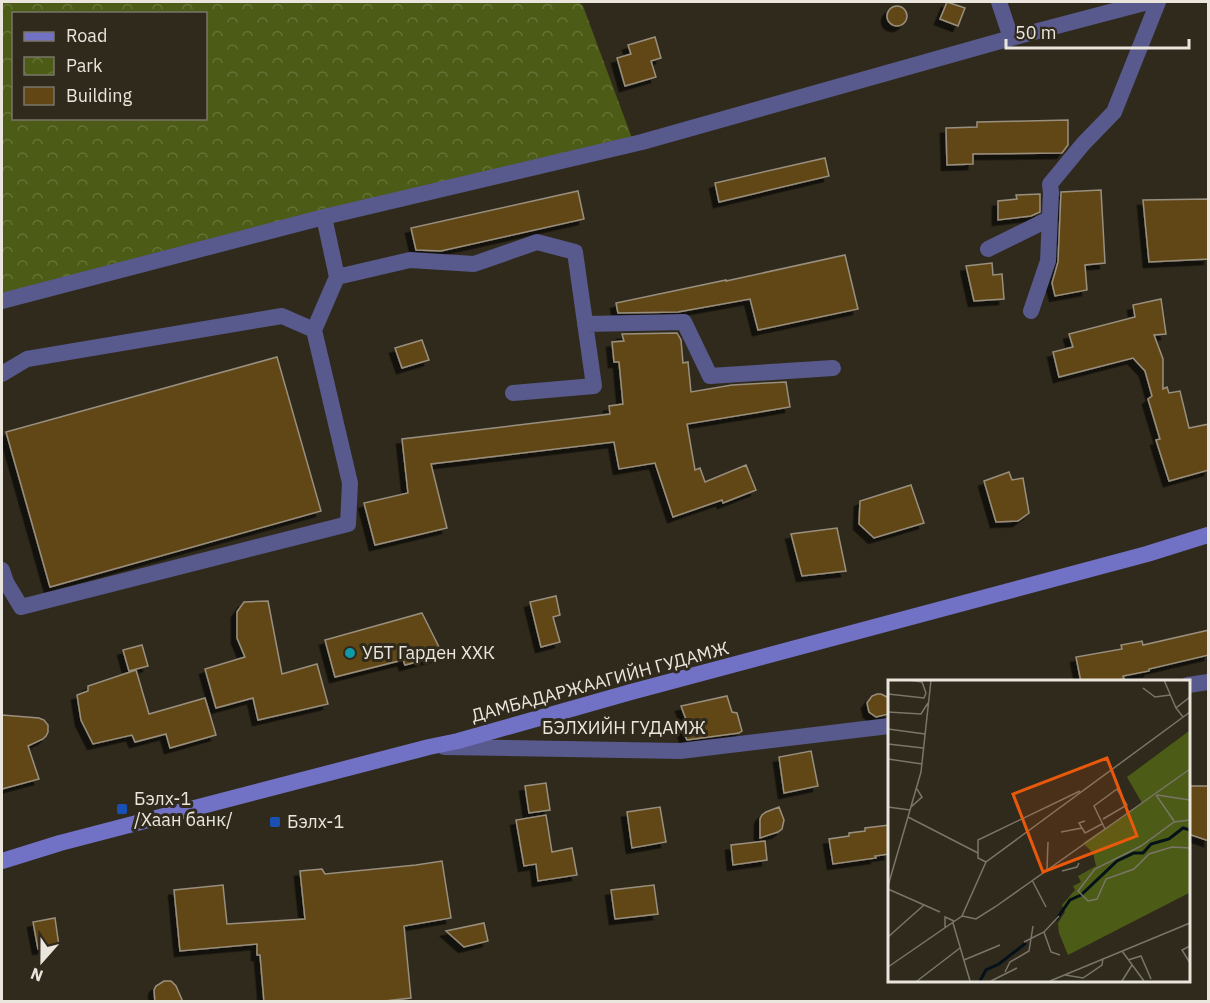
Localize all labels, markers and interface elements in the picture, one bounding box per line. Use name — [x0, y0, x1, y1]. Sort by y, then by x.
legend — [12, 12, 207, 120]
scale bar — [1006, 12, 1189, 50]
text: 50 m — [1015, 21, 1057, 44]
text: Road — [66, 24, 107, 47]
text: Park — [66, 54, 103, 77]
text: Building — [66, 84, 133, 107]
street label: ДАМБАДАРЖААГИЙН ГУДАМЖ — [468, 636, 731, 727]
place label: УБТ Гарден ХХК — [362, 641, 495, 664]
marker: УБТ Гарден ХХК — [343, 646, 357, 660]
inset map — [888, 680, 1189, 982]
street label: БЭЛХИЙН ГУДАМЖ — [542, 716, 706, 739]
place label: Бэлх-1 /Хаан банк/ — [134, 787, 233, 831]
marker: Бэлх-1 /Хаан банк/ — [115, 802, 129, 816]
place label: Бэлх-1 — [287, 810, 344, 833]
marker: Бэлх-1 — [268, 815, 282, 829]
north arrow — [12, 931, 72, 991]
text: N — [28, 964, 46, 986]

